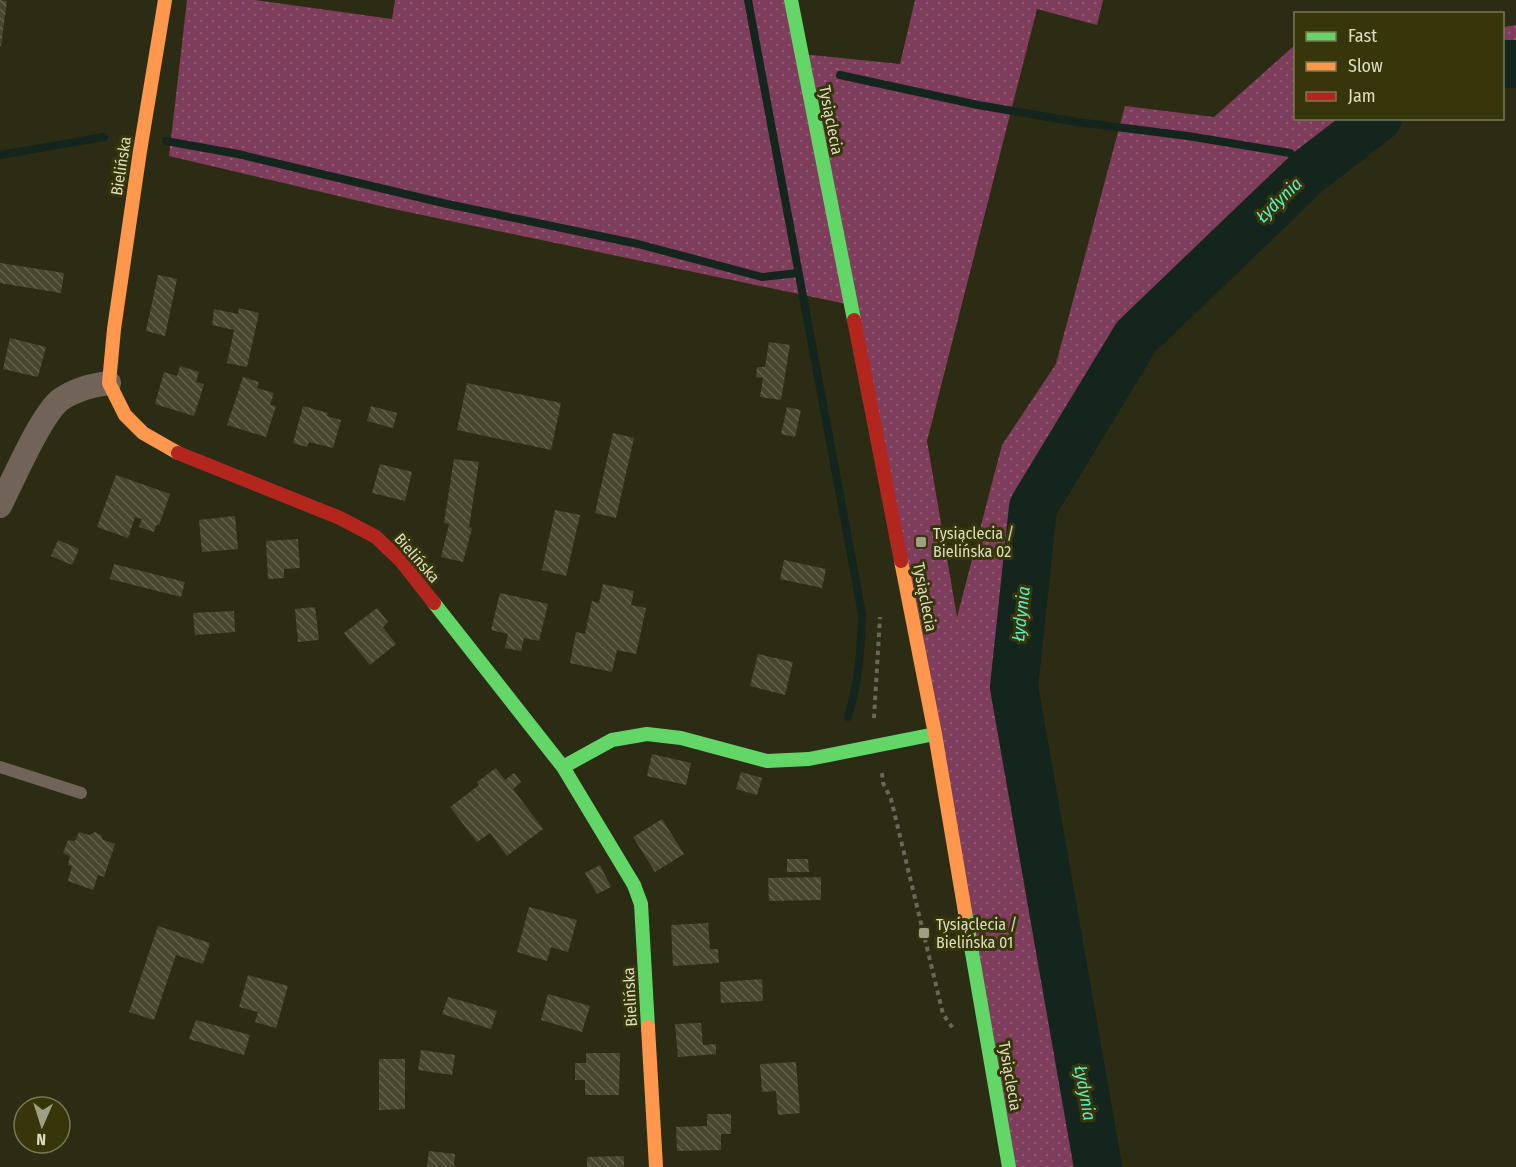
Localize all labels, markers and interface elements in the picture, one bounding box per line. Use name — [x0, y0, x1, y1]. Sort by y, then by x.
legend — [1294, 12, 1504, 120]
text: Fast — [1348, 25, 1377, 47]
text: Slow — [1348, 55, 1383, 77]
street label: Tysiąclecia — [814, 84, 847, 157]
text: Jam — [1348, 85, 1376, 107]
street label: Bielińska — [107, 135, 135, 197]
water label: Łydynia — [1251, 173, 1307, 227]
place label: Tysiąclecia / Bielińska 02 — [933, 524, 1014, 561]
street label: Bielińska — [390, 529, 444, 587]
marker: Tysiąclecia / Bielińska 02 — [914, 535, 928, 549]
street label: Tysiąclecia — [908, 561, 941, 634]
water label: Łydynia — [1007, 585, 1035, 643]
place label: Tysiąclecia / Bielińska 01 — [936, 915, 1017, 952]
marker: Tysiąclecia / Bielińska 01 — [917, 926, 931, 940]
street label: Bielińska — [619, 967, 641, 1027]
street label: Tysiąclecia — [994, 1040, 1025, 1112]
water label: Łydynia — [1069, 1064, 1101, 1122]
north arrow — [12, 1095, 72, 1155]
text: N — [36, 1130, 47, 1149]

